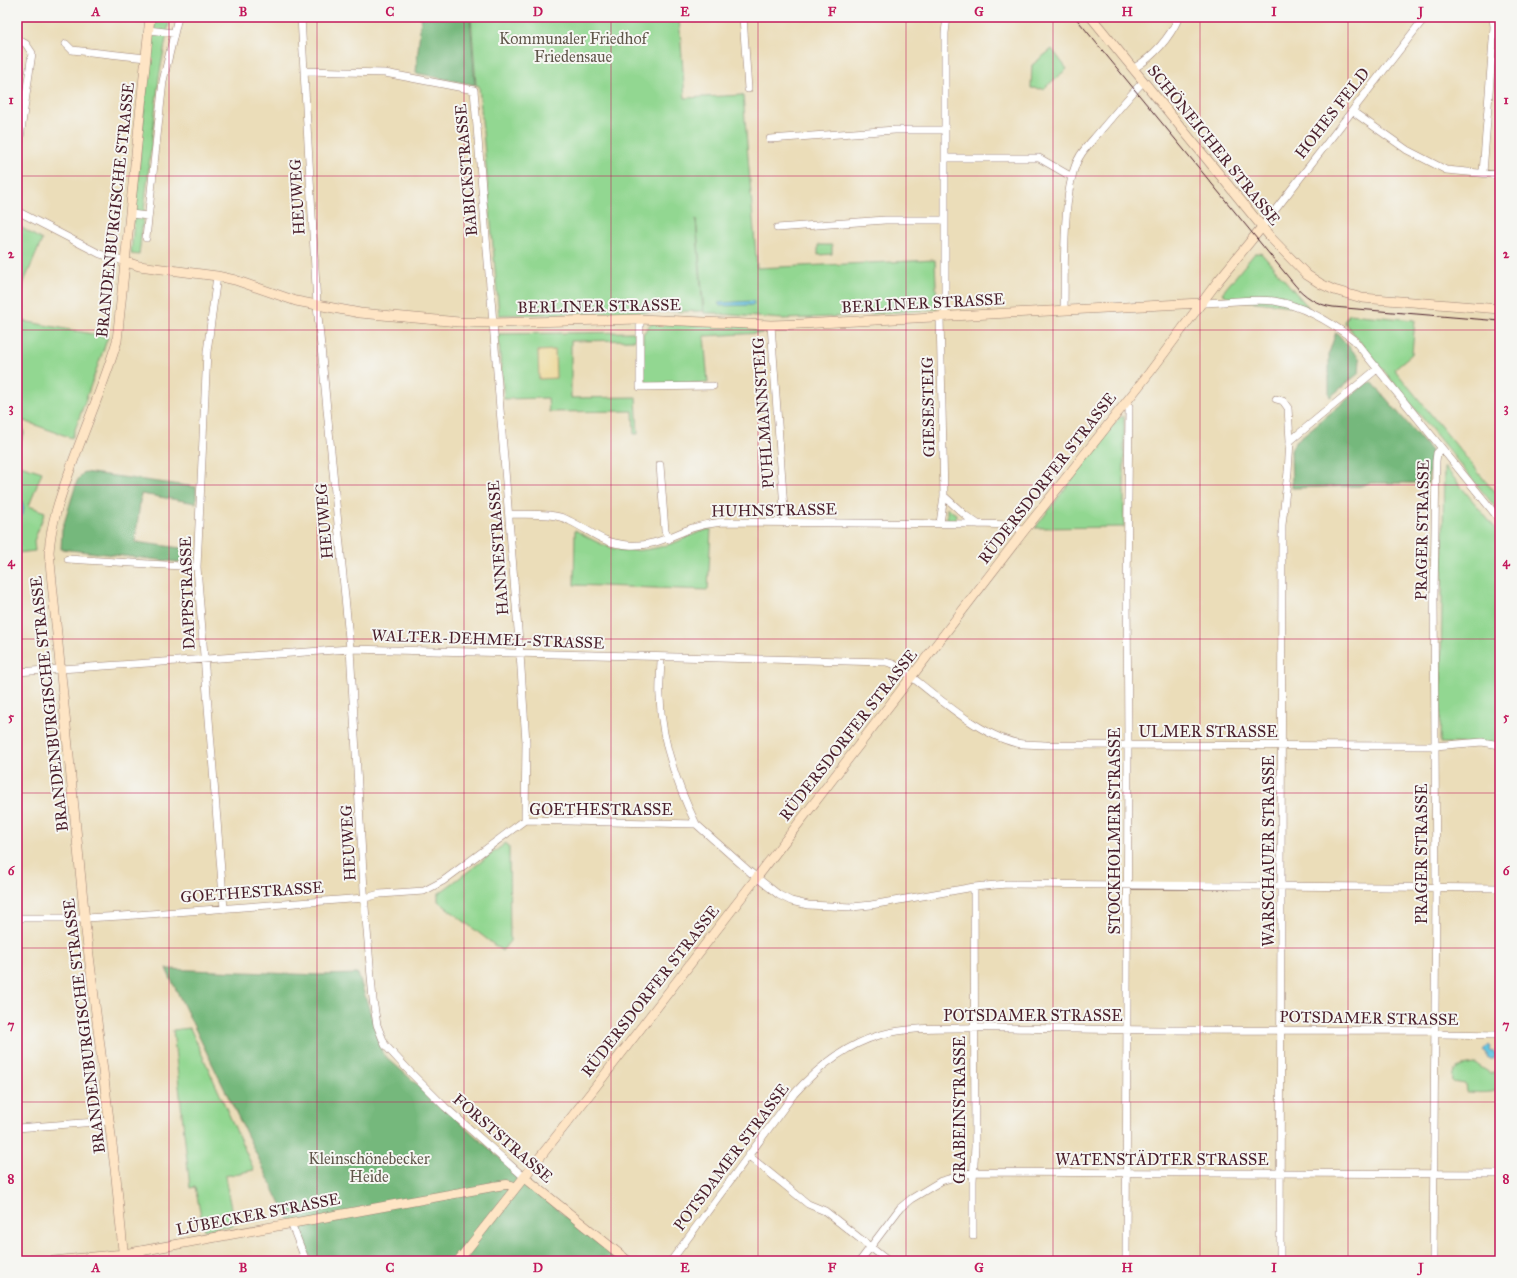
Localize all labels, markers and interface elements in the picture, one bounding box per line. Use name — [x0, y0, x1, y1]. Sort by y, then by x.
text: A — [91, 4, 101, 20]
text: B — [239, 4, 248, 20]
text: C — [386, 4, 395, 20]
text: D — [533, 4, 543, 20]
text: E — [680, 4, 690, 20]
text: F — [828, 4, 837, 20]
text: G — [974, 4, 984, 20]
text: H — [1121, 4, 1133, 20]
text: I — [1271, 4, 1277, 20]
text: J — [1416, 4, 1424, 20]
park label: Kommunaler Friedhof Friedensaue — [499, 29, 650, 66]
street label: SCHÖNEICHER STRASSE — [1144, 61, 1285, 229]
street label: HOHES FELD — [1291, 64, 1373, 162]
street label: BRANDENBURGISCHE STRASSE — [92, 81, 138, 339]
text: 1 — [8, 92, 14, 108]
text: 1 — [1503, 92, 1509, 108]
street label: BABICKSTRASSE — [451, 103, 481, 237]
street label: HEUWEG — [286, 158, 308, 236]
text: 2 — [8, 246, 15, 262]
text: 2 — [1503, 246, 1510, 262]
street label: BERLINER STRASSE — [841, 289, 1005, 317]
street label: BERLINER STRASSE — [517, 295, 681, 317]
street label: PUHLMANNSTEIG — [748, 336, 778, 489]
street label: GIESESTEIG — [918, 356, 938, 457]
street label: RÜDERSDORFER STRASSE — [973, 388, 1120, 567]
text: 3 — [8, 400, 14, 416]
text: 3 — [1503, 400, 1509, 416]
street label: PRAGER STRASSE — [1411, 459, 1433, 601]
street label: HANNESTRASSE — [484, 480, 512, 616]
street label: HEUWEG — [311, 482, 337, 560]
street label: HUHNSTRASSE — [711, 499, 837, 521]
street label: DAPPSTRASSE — [176, 536, 198, 650]
text: 4 — [7, 554, 15, 570]
text: 4 — [1502, 554, 1510, 570]
street label: BRANDENBURGISCHE STRASSE — [26, 575, 72, 833]
street label: WALTER-DEHMEL-STRASSE — [371, 625, 605, 653]
street label: RÜDERSDORFER STRASSE — [774, 645, 921, 824]
text: 5 — [8, 709, 15, 725]
text: 5 — [1503, 709, 1510, 725]
street label: ULMER STRASSE — [1138, 722, 1278, 741]
street label: STOCKHOLMER STRASSE — [1105, 728, 1124, 934]
street label: WARSCHAUER STRASSE — [1259, 755, 1278, 947]
street label: PRAGER STRASSE — [1412, 784, 1431, 924]
street label: GOETHESTRASSE — [529, 800, 673, 819]
street label: HEUWEG — [337, 804, 359, 882]
text: 6 — [8, 863, 16, 879]
text: 6 — [1503, 863, 1511, 879]
street label: GOETHESTRASSE — [180, 878, 324, 906]
street label: BRANDENBURGISCHE STRASSE — [59, 897, 109, 1155]
street label: RÜDERSDORFER STRASSE — [576, 901, 723, 1080]
street label: POTSDAMER STRASSE — [943, 1006, 1123, 1025]
street label: POTSDAMER STRASSE — [1279, 1007, 1459, 1029]
text: 7 — [8, 1017, 15, 1033]
text: 7 — [1503, 1017, 1510, 1033]
street label: GRABEINSTRASSE — [950, 1036, 969, 1184]
street label: POTSDAMER STRASSE — [669, 1080, 793, 1234]
street label: FORSTSTRASSE — [449, 1089, 557, 1187]
park label: Kleinschönebecker Heide — [308, 1149, 430, 1186]
street label: WATENSTÄDTER STRASSE — [1055, 1149, 1269, 1169]
text: 8 — [8, 1171, 15, 1187]
text: 8 — [1503, 1171, 1510, 1187]
street label: LÜBECKER STRASSE — [174, 1188, 342, 1239]
text: A — [91, 1260, 101, 1276]
text: B — [239, 1260, 248, 1276]
text: C — [386, 1260, 395, 1276]
text: D — [533, 1260, 543, 1276]
text: E — [680, 1260, 690, 1276]
text: F — [828, 1260, 837, 1276]
text: G — [974, 1260, 984, 1276]
text: H — [1121, 1260, 1133, 1276]
text: I — [1271, 1260, 1277, 1276]
text: J — [1416, 1260, 1424, 1276]

